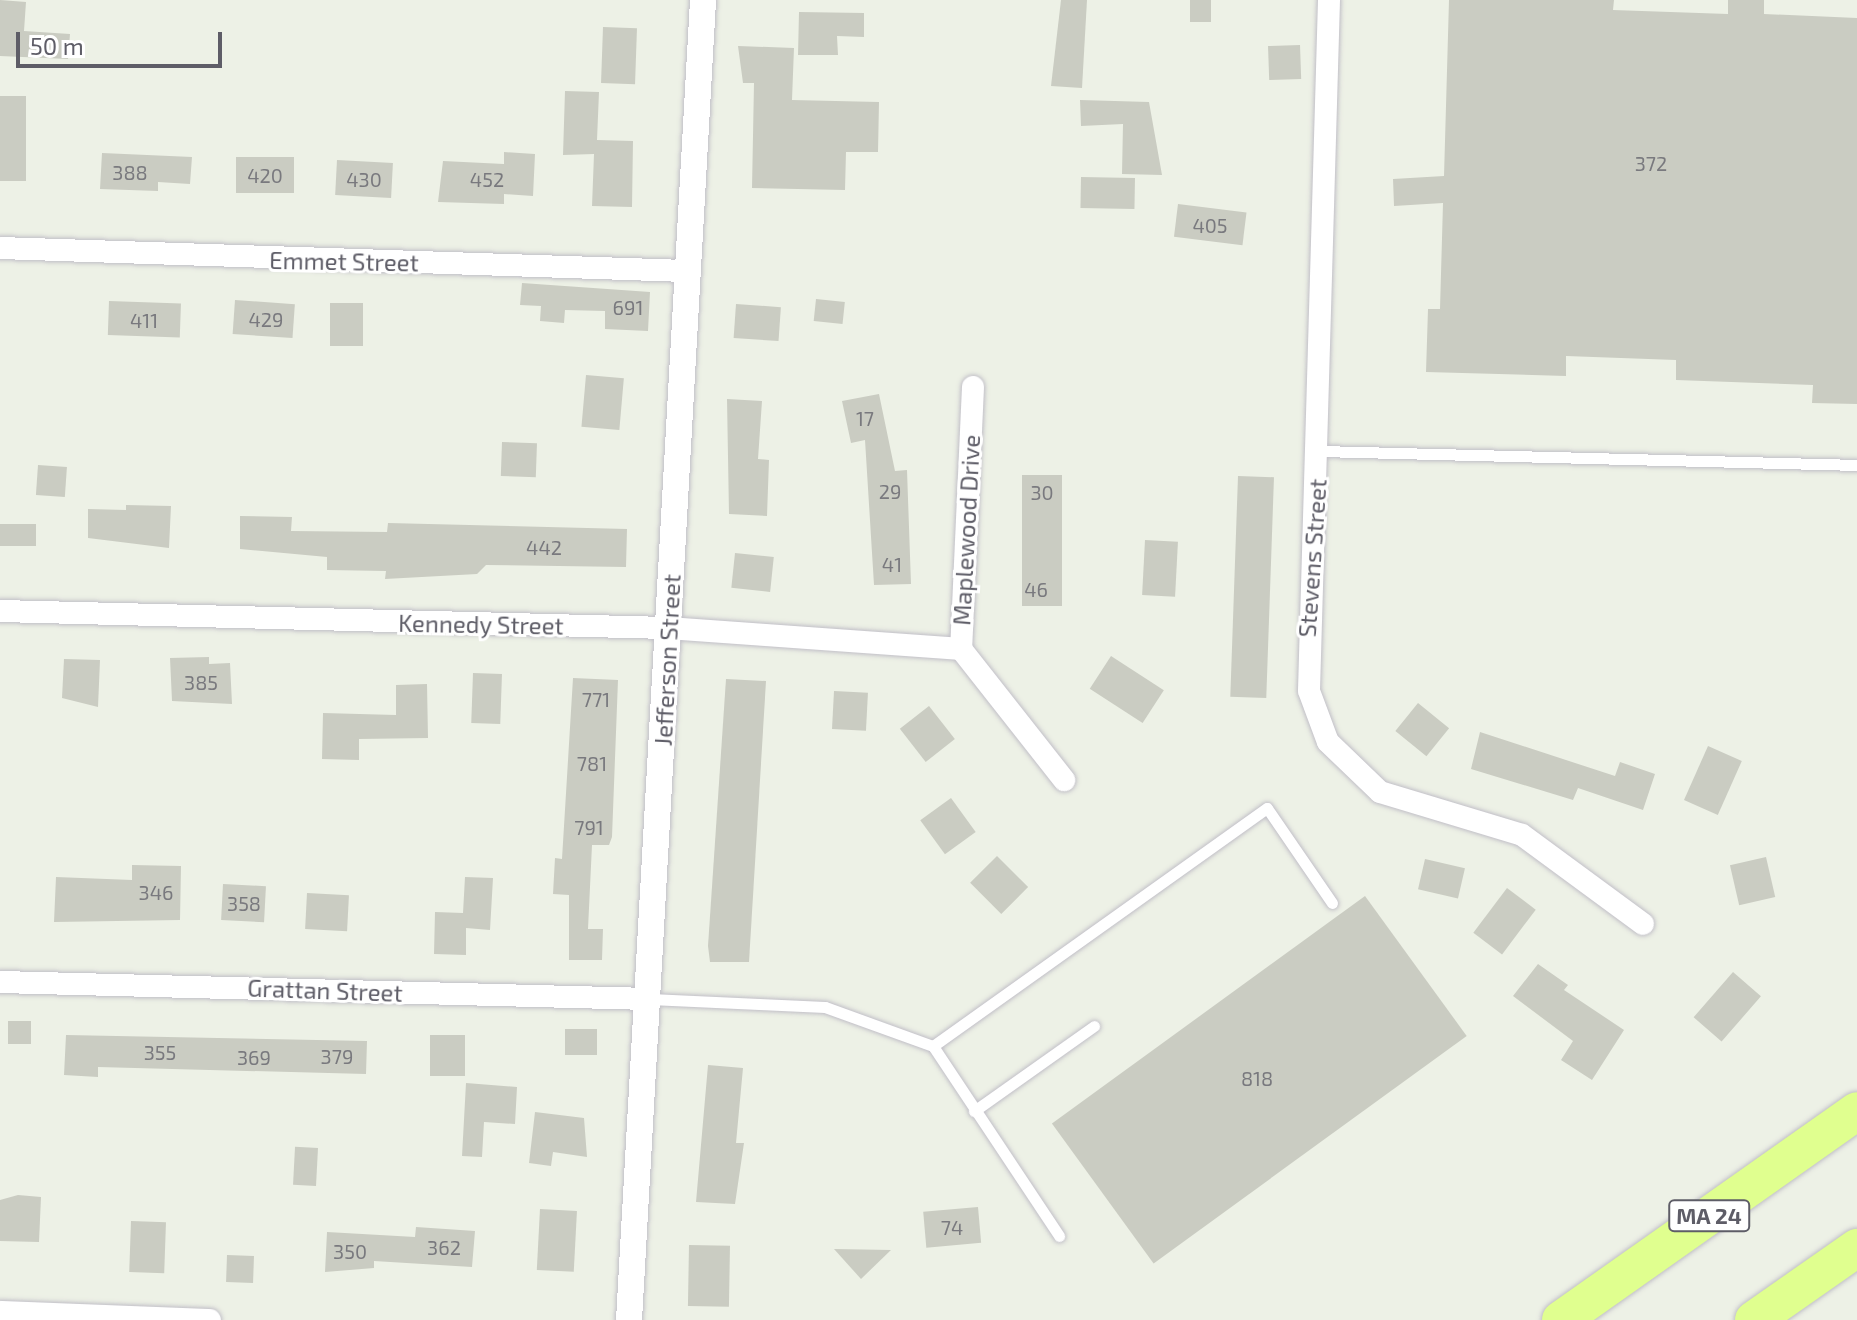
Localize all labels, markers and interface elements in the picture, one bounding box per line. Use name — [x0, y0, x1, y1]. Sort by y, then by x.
scale bar — [20, 16, 226, 66]
text: 50 m — [30, 31, 84, 60]
house number: 372 — [1635, 151, 1667, 175]
house number: 388 — [112, 160, 148, 184]
house number: 420 — [247, 163, 283, 187]
house number: 430 — [346, 167, 382, 191]
house number: 452 — [470, 167, 504, 191]
house number: 405 — [1192, 213, 1228, 237]
street label: Emmet Street — [269, 245, 419, 277]
house number: 691 — [613, 295, 643, 319]
house number: 429 — [249, 307, 283, 331]
house number: 411 — [130, 308, 158, 332]
house number: 17 — [856, 406, 874, 430]
street label: Maplewood Drive — [947, 434, 985, 626]
street label: Stevens Street — [1292, 478, 1332, 638]
house number: 29 — [879, 479, 901, 503]
house number: 30 — [1030, 480, 1054, 504]
house number: 442 — [526, 535, 562, 559]
house number: 41 — [882, 552, 902, 576]
street label: Jefferson Street — [648, 573, 686, 747]
house number: 46 — [1024, 577, 1048, 601]
street label: Kennedy Street — [398, 608, 564, 640]
house number: 385 — [184, 670, 218, 694]
house number: 771 — [582, 687, 610, 711]
house number: 781 — [577, 751, 607, 775]
house number: 791 — [574, 815, 604, 839]
house number: 346 — [139, 880, 173, 904]
house number: 358 — [227, 891, 261, 915]
street label: Grattan Street — [247, 973, 403, 1007]
house number: 355 — [144, 1040, 176, 1064]
house number: 379 — [321, 1044, 353, 1068]
house number: 369 — [237, 1045, 271, 1069]
house number: 818 — [1241, 1066, 1273, 1090]
road number: MA 24 — [1667, 1198, 1751, 1234]
house number: 74 — [941, 1215, 963, 1239]
house number: 362 — [427, 1235, 461, 1259]
house number: 350 — [333, 1239, 367, 1263]

